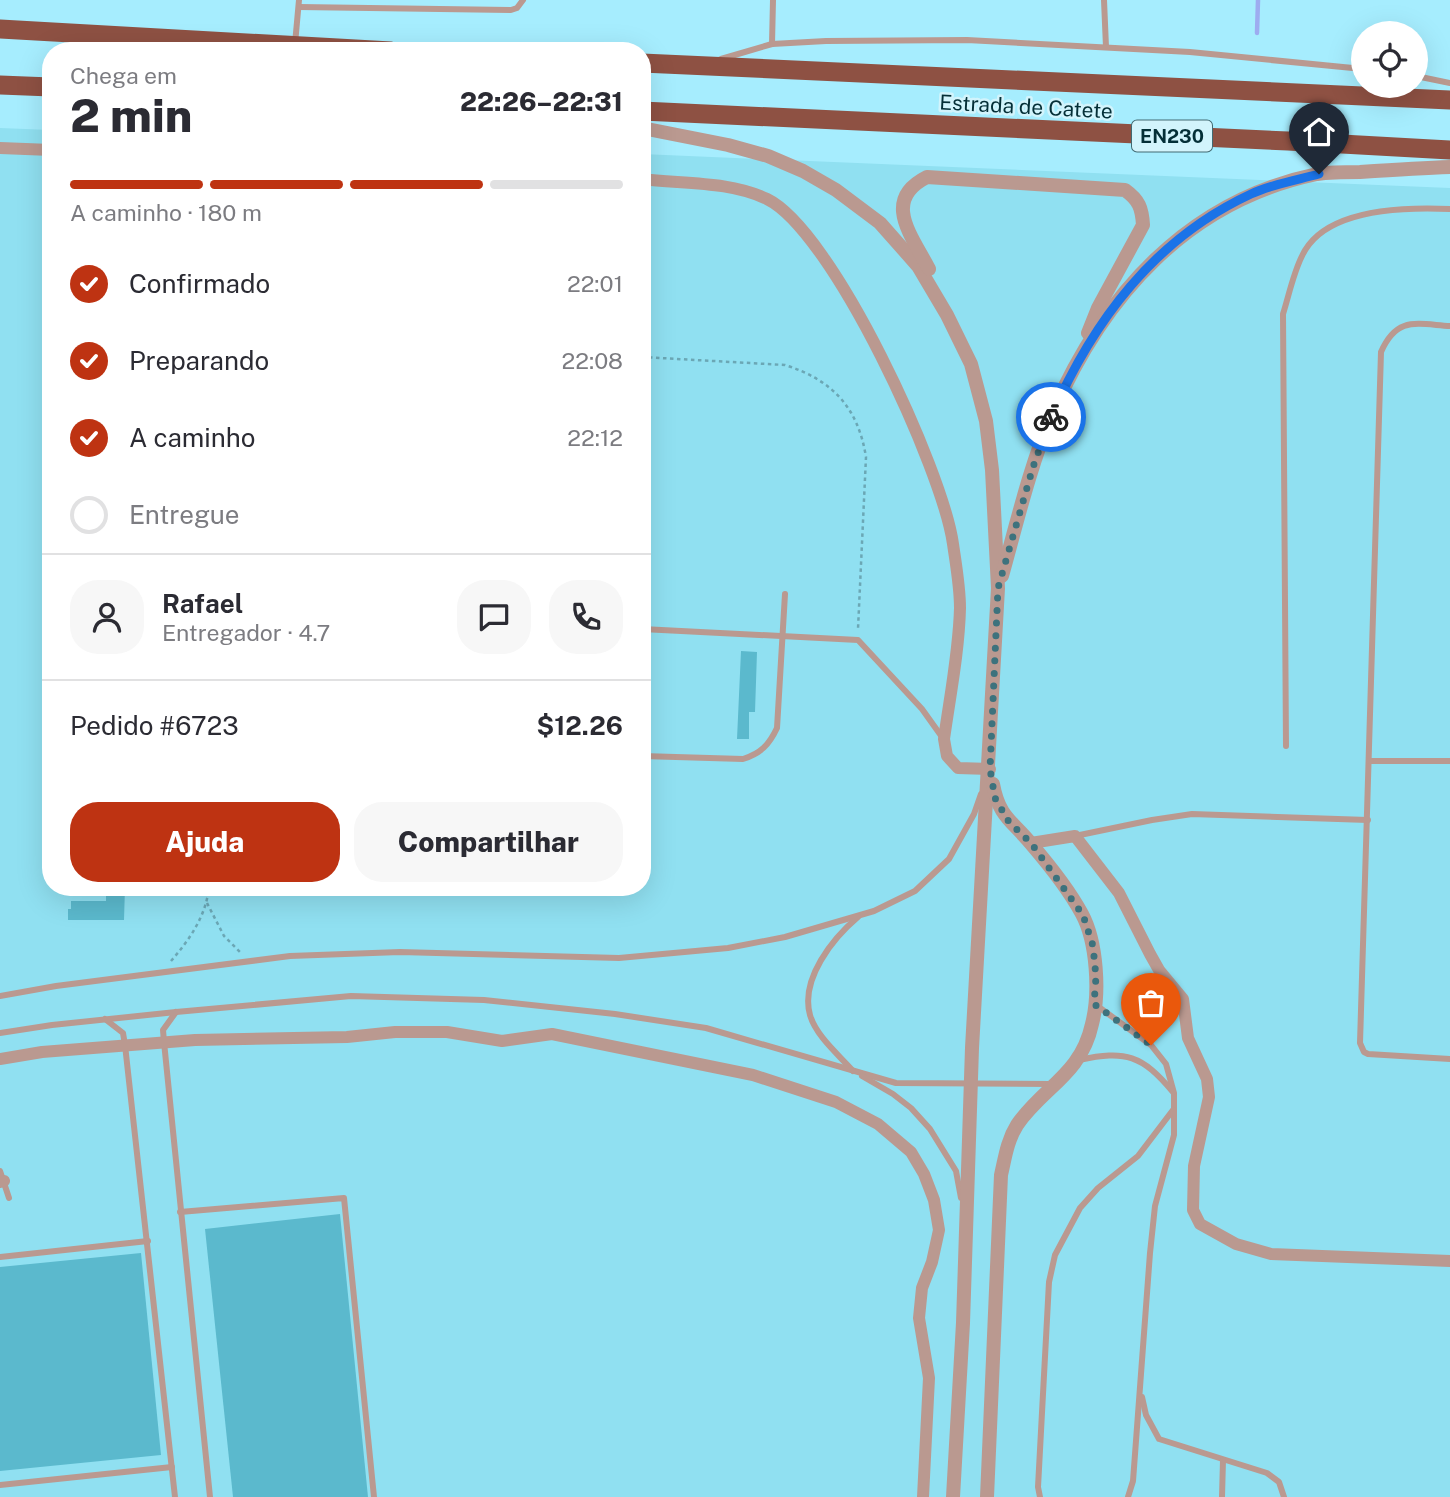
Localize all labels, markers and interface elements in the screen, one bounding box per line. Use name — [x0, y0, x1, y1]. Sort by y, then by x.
map controls — [1351, 21, 1428, 98]
button: locate — [1351, 21, 1428, 98]
text: Chega em — [70, 62, 177, 89]
text: 22:26–22:31 — [460, 86, 623, 117]
text: 2 min — [70, 88, 192, 142]
street label: Estrada de Catete — [939, 89, 1113, 124]
pin — [1289, 102, 1349, 174]
icon: home — [1300, 113, 1338, 151]
road number: EN230 — [1132, 120, 1212, 152]
text: A caminho · 180 m — [70, 199, 262, 226]
icon: check — [70, 265, 108, 303]
text: Confirmado — [129, 268, 270, 299]
text: 22:01 — [567, 270, 623, 297]
icon: check — [70, 342, 108, 380]
text: Preparando — [129, 345, 269, 376]
text: 22:08 — [562, 347, 623, 374]
courier — [1016, 382, 1086, 452]
icon: bike — [1032, 398, 1070, 436]
icon: check — [70, 419, 108, 457]
text: A caminho — [129, 422, 256, 453]
text: 22:12 — [567, 424, 623, 451]
text: Entregue — [129, 499, 240, 530]
button: person — [70, 580, 144, 654]
button: chat — [457, 580, 531, 654]
button: phone — [549, 580, 623, 654]
text: Rafael — [162, 588, 243, 619]
text: Entregador · 4.7 — [162, 619, 330, 646]
text: Pedido #6723 — [70, 710, 239, 741]
text: $12.26 — [536, 710, 623, 741]
button: Ajuda — [70, 802, 340, 882]
button: Compartilhar — [354, 802, 623, 882]
pin — [1121, 973, 1181, 1045]
icon: bag — [1132, 984, 1170, 1022]

